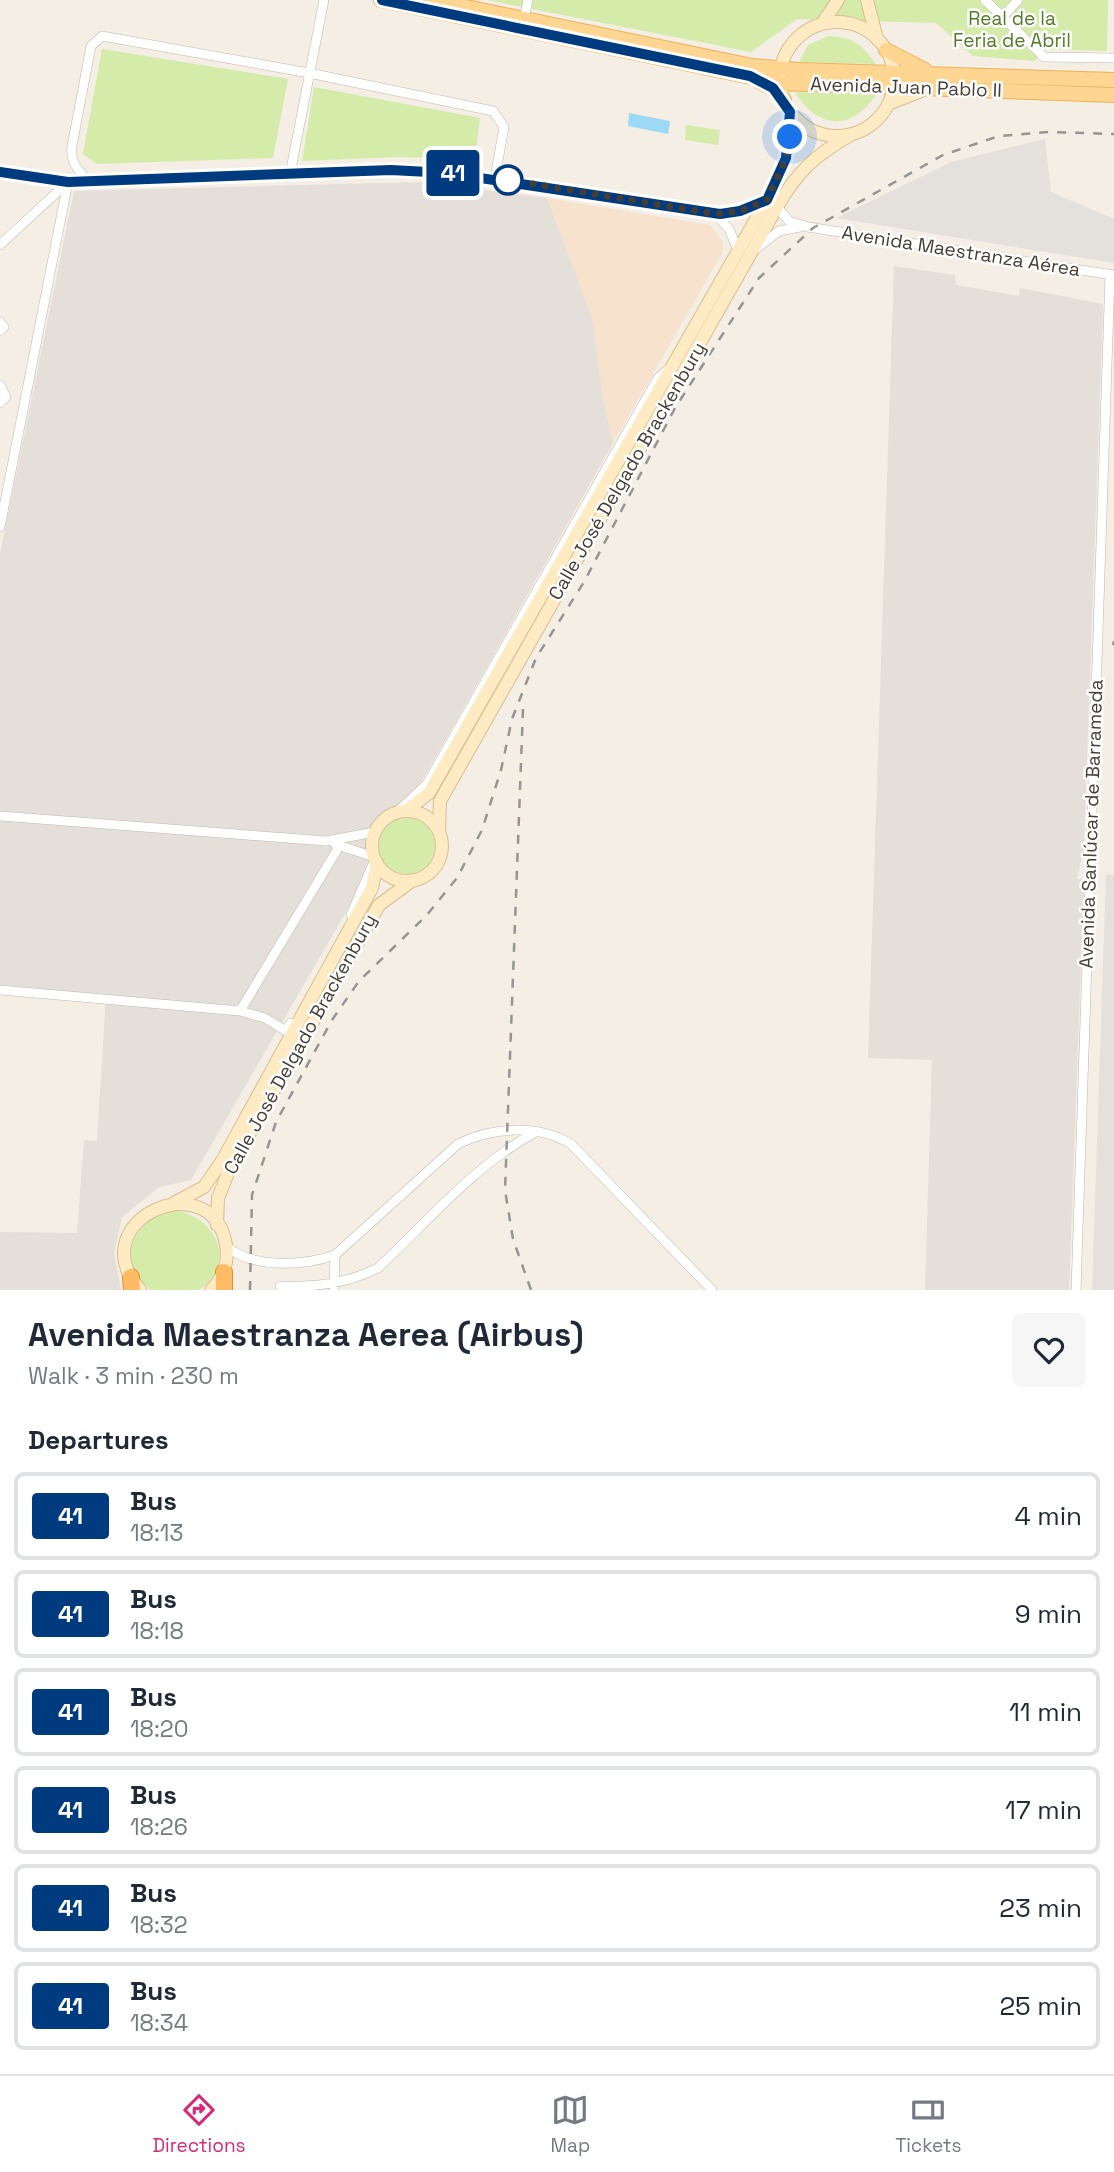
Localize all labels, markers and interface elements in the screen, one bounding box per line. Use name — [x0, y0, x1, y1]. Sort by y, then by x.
park label: Real de la Feria de Abril — [953, 6, 1071, 53]
street label: Avenida Juan Pablo II — [810, 71, 1002, 103]
your location — [772, 119, 807, 154]
line badge: 41 — [421, 150, 484, 196]
text: 41 — [440, 157, 466, 188]
unlabelled marker — [493, 165, 523, 195]
street label: Avenida Maestranza Aérea — [840, 220, 1082, 282]
street label: Calle José Delgado Brackenbury — [543, 337, 711, 605]
street label: Avenida Sanlúcar de Barrameda — [1073, 679, 1109, 969]
street label: Calle José Delgado Brackenbury — [218, 909, 382, 1179]
button: heart — [1012, 1313, 1086, 1387]
text: Avenida Maestranza Aerea (Airbus) — [28, 1314, 584, 1356]
text: Walk · 3 min · 230 m — [28, 1361, 239, 1391]
text: Departures — [28, 1423, 169, 1457]
text: Bus — [130, 1484, 177, 1518]
text: 4 min — [1014, 1499, 1082, 1533]
text: 41 — [58, 1500, 83, 1531]
text: 18:13 — [130, 1518, 183, 1548]
text: Bus — [130, 1582, 177, 1616]
text: 9 min — [1015, 1597, 1082, 1631]
text: 41 — [58, 1598, 83, 1629]
text: 18:18 — [130, 1616, 184, 1646]
text: Bus — [130, 1680, 177, 1714]
text: 11 min — [1009, 1695, 1082, 1729]
text: 41 — [58, 1696, 83, 1727]
text: 18:20 — [130, 1714, 188, 1744]
text: Bus — [130, 1778, 177, 1812]
text: 17 min — [1005, 1793, 1082, 1827]
text: 41 — [58, 1794, 83, 1825]
text: 18:26 — [130, 1812, 188, 1842]
text: Bus — [130, 1876, 177, 1910]
text: 23 min — [999, 1891, 1082, 1925]
text: 41 — [58, 1892, 83, 1923]
text: 18:32 — [130, 1910, 188, 1940]
text: Bus — [130, 1974, 177, 2008]
text: 25 min — [999, 1989, 1082, 2023]
text: 41 — [58, 1990, 83, 2021]
text: 18:34 — [130, 2008, 188, 2038]
tab: Directions — [152, 2091, 246, 2158]
tab: Map — [551, 2091, 590, 2158]
tab: Tickets — [895, 2091, 962, 2158]

